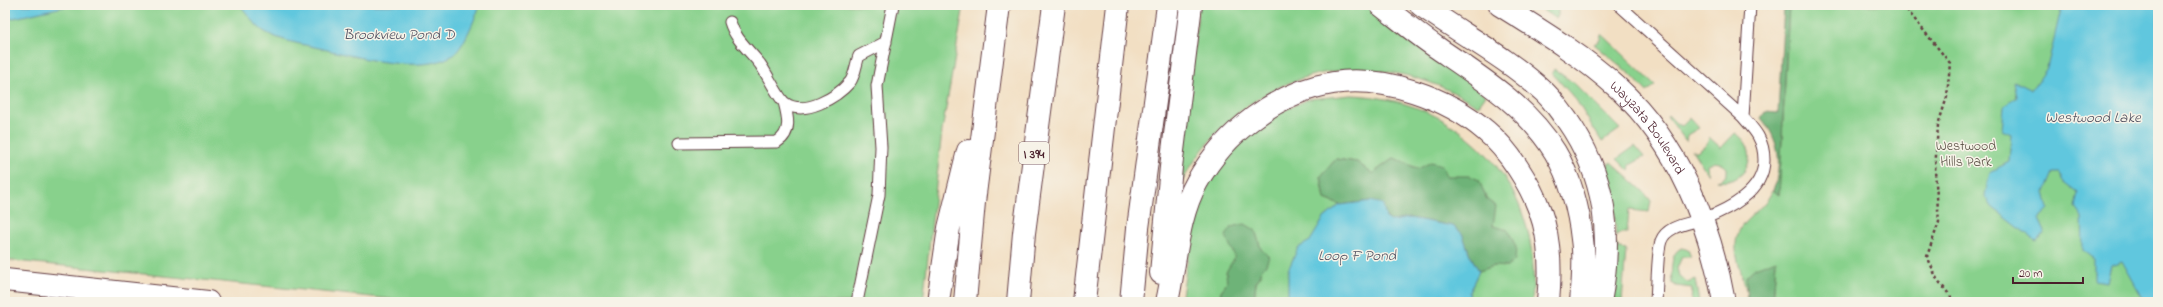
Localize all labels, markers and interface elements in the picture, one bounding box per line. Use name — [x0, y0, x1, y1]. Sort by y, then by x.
water label: Brookview Pond D — [343, 24, 456, 46]
street label: Wayzata Boulevard — [1604, 76, 1690, 179]
water label: Westwood Lake — [2045, 107, 2142, 129]
park label: Westwood Hills Park — [1936, 136, 1996, 173]
road number: I 394 — [1019, 142, 1049, 164]
water label: Loop F Pond — [1318, 245, 1397, 267]
scale bar — [2013, 259, 2083, 285]
text: 20 m — [2019, 265, 2042, 283]

